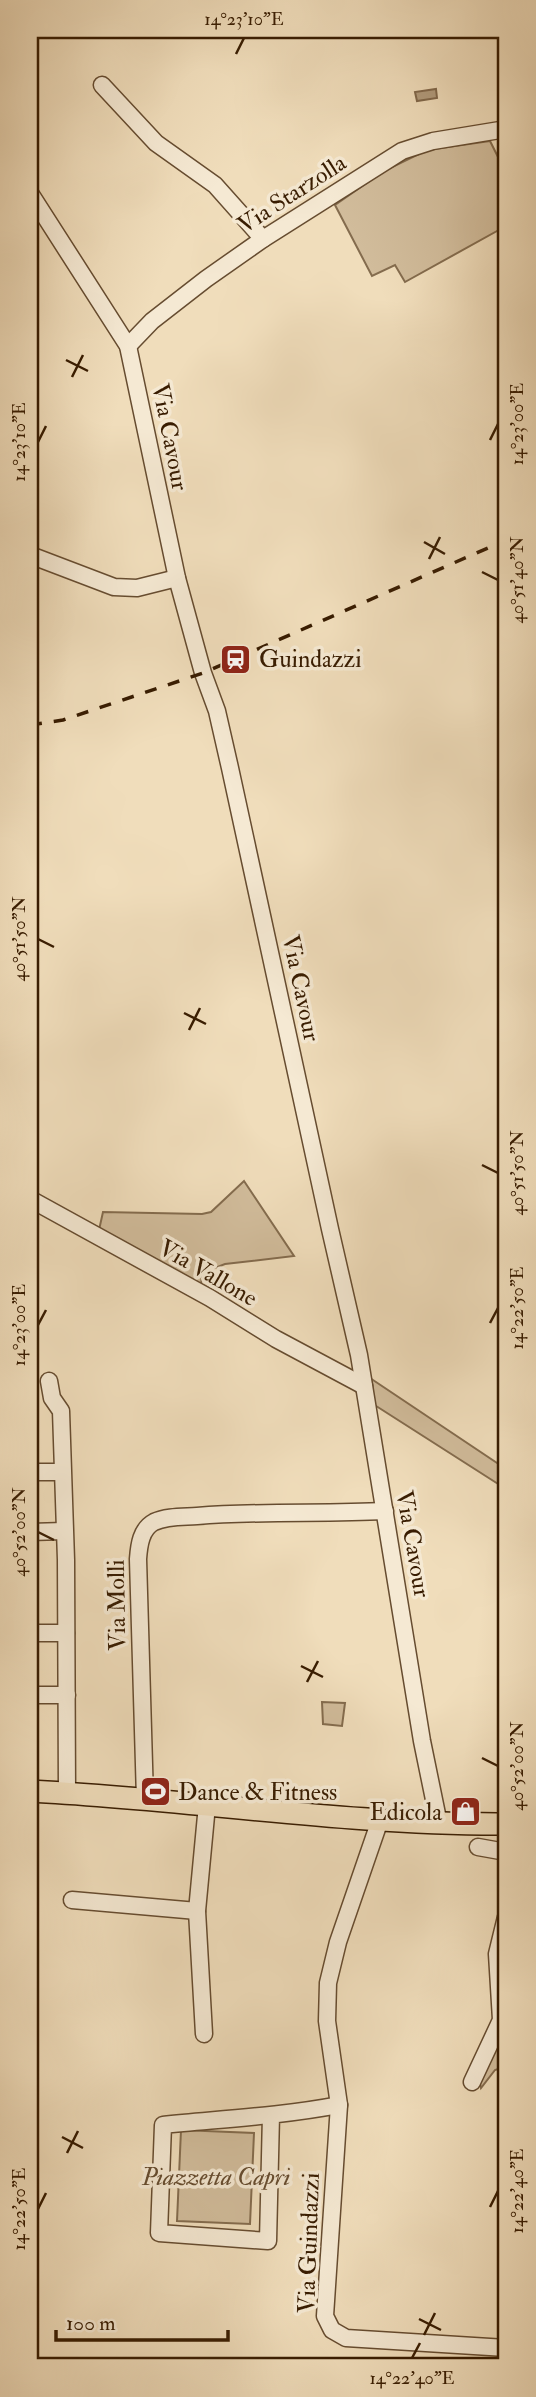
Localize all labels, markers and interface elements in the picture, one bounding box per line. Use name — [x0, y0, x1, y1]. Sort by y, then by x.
text: 14°23'10"E — [204, 8, 284, 31]
street label: Via Starzolla — [232, 147, 353, 241]
street label: Via Cavour — [144, 381, 196, 493]
text: 14°23'00"E — [506, 383, 529, 465]
text: 14°23'10"E — [8, 402, 31, 482]
text: 40°51'40"N — [506, 536, 529, 624]
station icon: Guindazzi — [219, 642, 253, 676]
place label: Guindazzi — [259, 644, 362, 675]
text: 40°51'50"N — [8, 896, 31, 982]
street label: Via Cavour — [275, 932, 327, 1044]
text: 40°51'50"N — [506, 1130, 529, 1216]
street label: Via Vallone — [153, 1232, 263, 1314]
text: 14°22'50"E — [506, 1266, 529, 1350]
text: 14°23'00"E — [8, 1284, 31, 1366]
text: 40°52'00"N — [8, 1487, 31, 1577]
street label: Via Cavour — [388, 1488, 438, 1600]
street label: Via Molli — [101, 1559, 133, 1651]
text: 40°52'00"N — [506, 1721, 529, 1811]
sports icon: Dance & Fitness — [138, 1775, 172, 1809]
place label: Dance & Fitness — [178, 1777, 337, 1808]
shop icon: Edicola — [448, 1795, 482, 1829]
place label: Edicola — [370, 1797, 443, 1828]
text: 14°22'40"E — [506, 2148, 529, 2234]
park label: Piazzetta Capri — [141, 2162, 291, 2193]
text: 14°22'50"E — [8, 2167, 31, 2251]
street label: Via Guindazzi — [291, 2172, 327, 2314]
scale bar — [56, 2299, 228, 2343]
text: 100 m — [66, 2310, 116, 2337]
text: 14°22'40"E — [369, 2367, 455, 2390]

